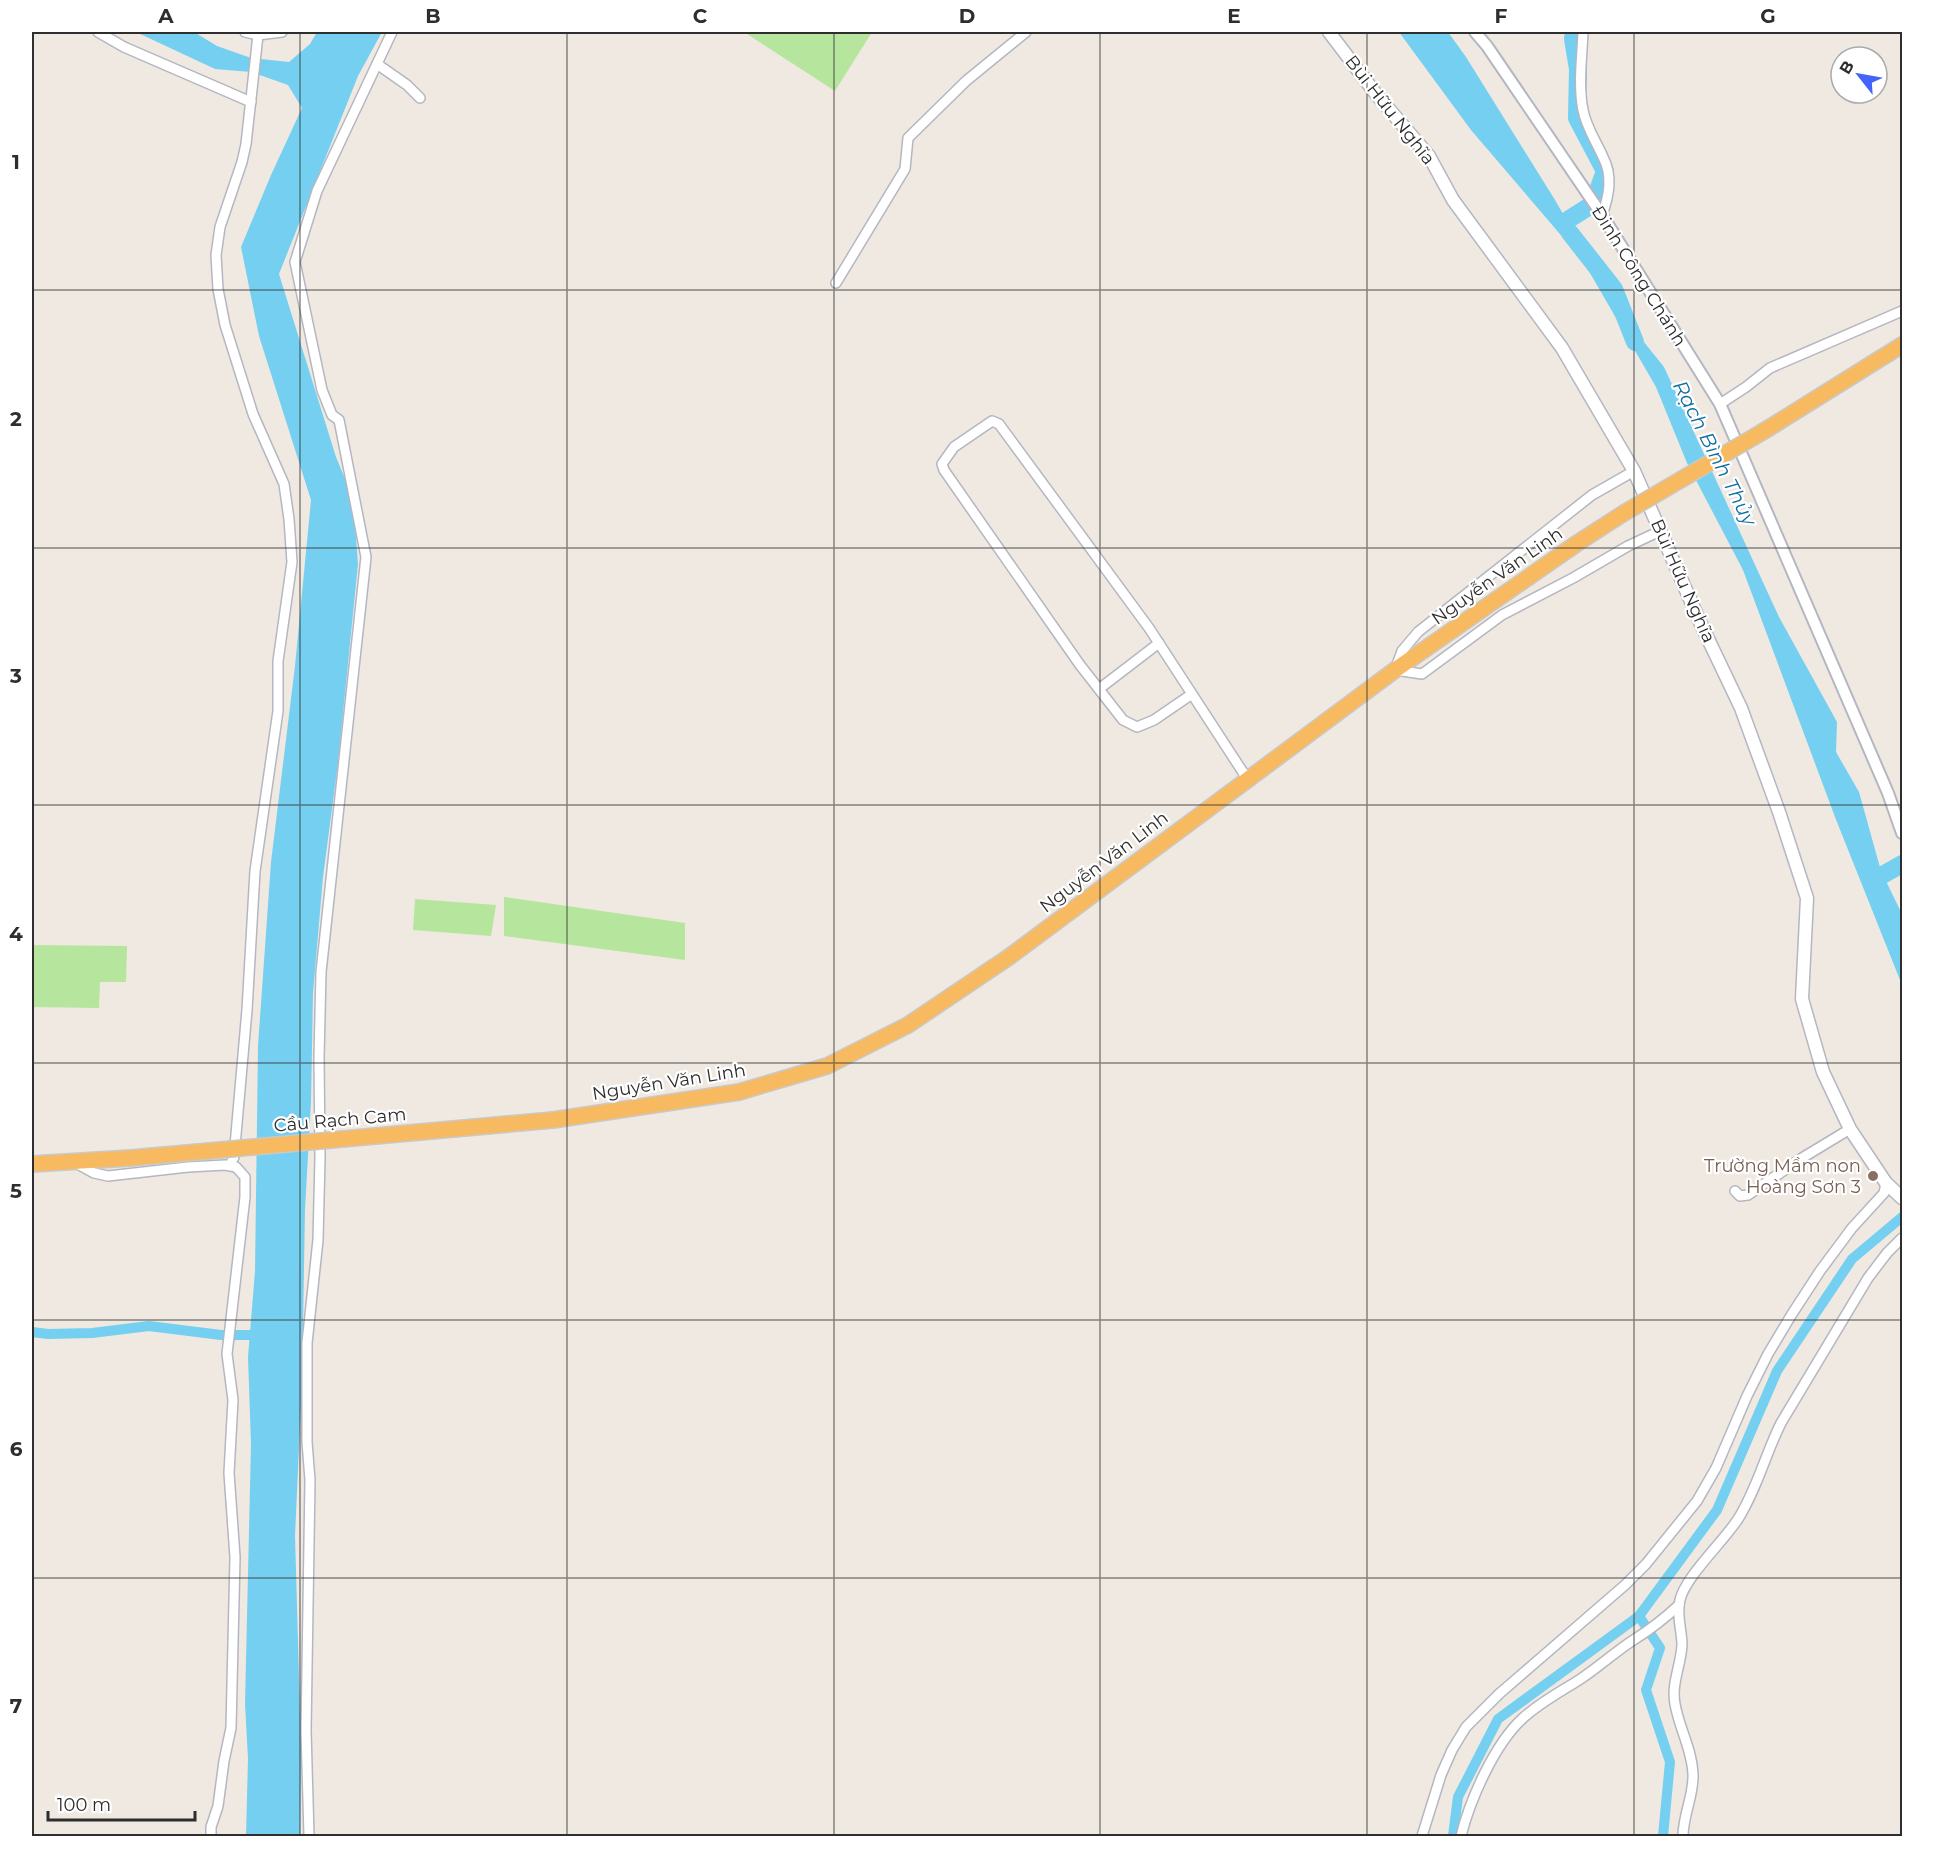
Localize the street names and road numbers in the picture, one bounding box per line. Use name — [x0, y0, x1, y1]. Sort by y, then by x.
street label: Bùi Hữu Nghĩa — [1340, 51, 1440, 169]
street label: Đinh Công Chánh — [1587, 202, 1691, 350]
street label: Bùi Hữu Nghĩa — [1646, 516, 1720, 646]
street label: Nguyễn Văn Linh — [1427, 523, 1567, 629]
street label: Nguyễn Văn Linh — [1035, 807, 1173, 917]
street label: Nguyễn Văn Linh — [591, 1059, 747, 1105]
street label: Cầu Rạch Cam — [273, 1103, 407, 1137]

